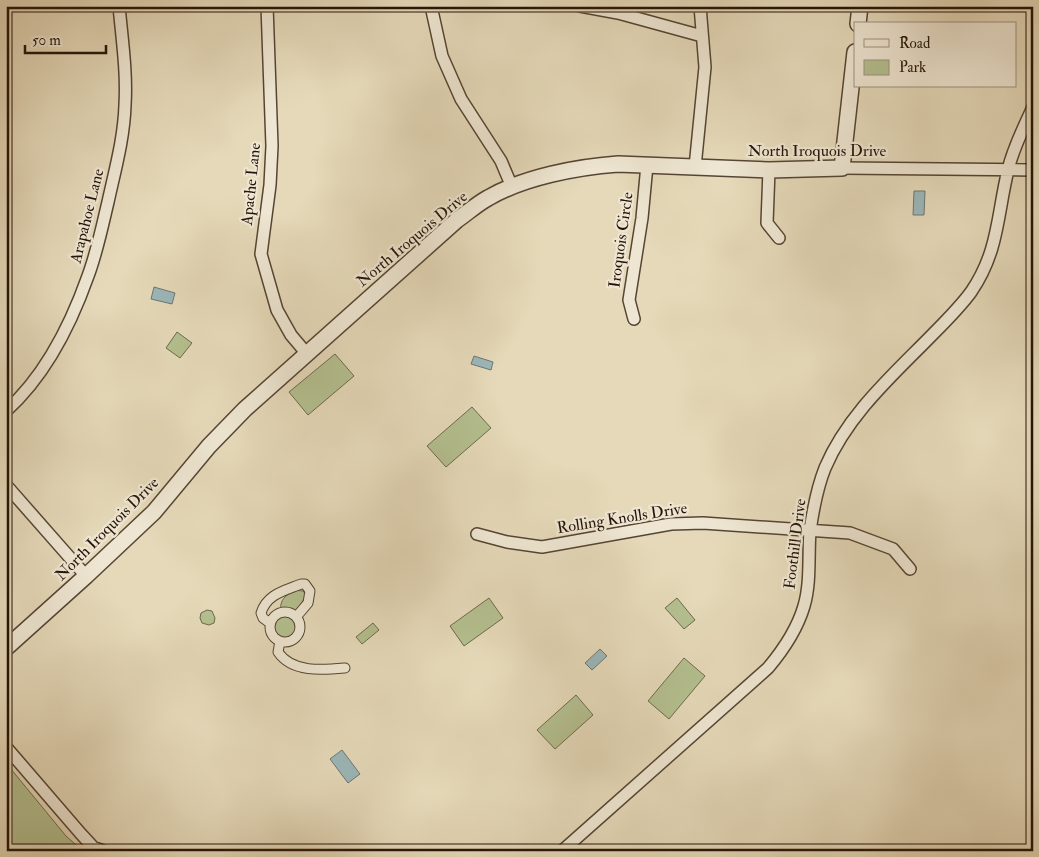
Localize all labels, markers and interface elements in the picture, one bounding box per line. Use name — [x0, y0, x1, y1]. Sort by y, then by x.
scale bar — [25, 22, 106, 54]
legend — [854, 22, 1016, 88]
text: 50 m — [32, 31, 61, 50]
text: Road — [899, 34, 931, 53]
text: Park — [899, 58, 926, 77]
street label: Apache Lane — [237, 141, 266, 227]
street label: North Iroquois Drive — [748, 141, 887, 161]
street label: Arapahoe Lane — [65, 166, 109, 267]
street label: North Iroquois Drive — [352, 187, 472, 291]
street label: Iroquois Circle — [604, 191, 638, 289]
street label: North Iroquois Drive — [51, 473, 163, 585]
street label: Foothill Drive — [780, 497, 811, 590]
street label: Rolling Knolls Drive — [555, 498, 689, 538]

